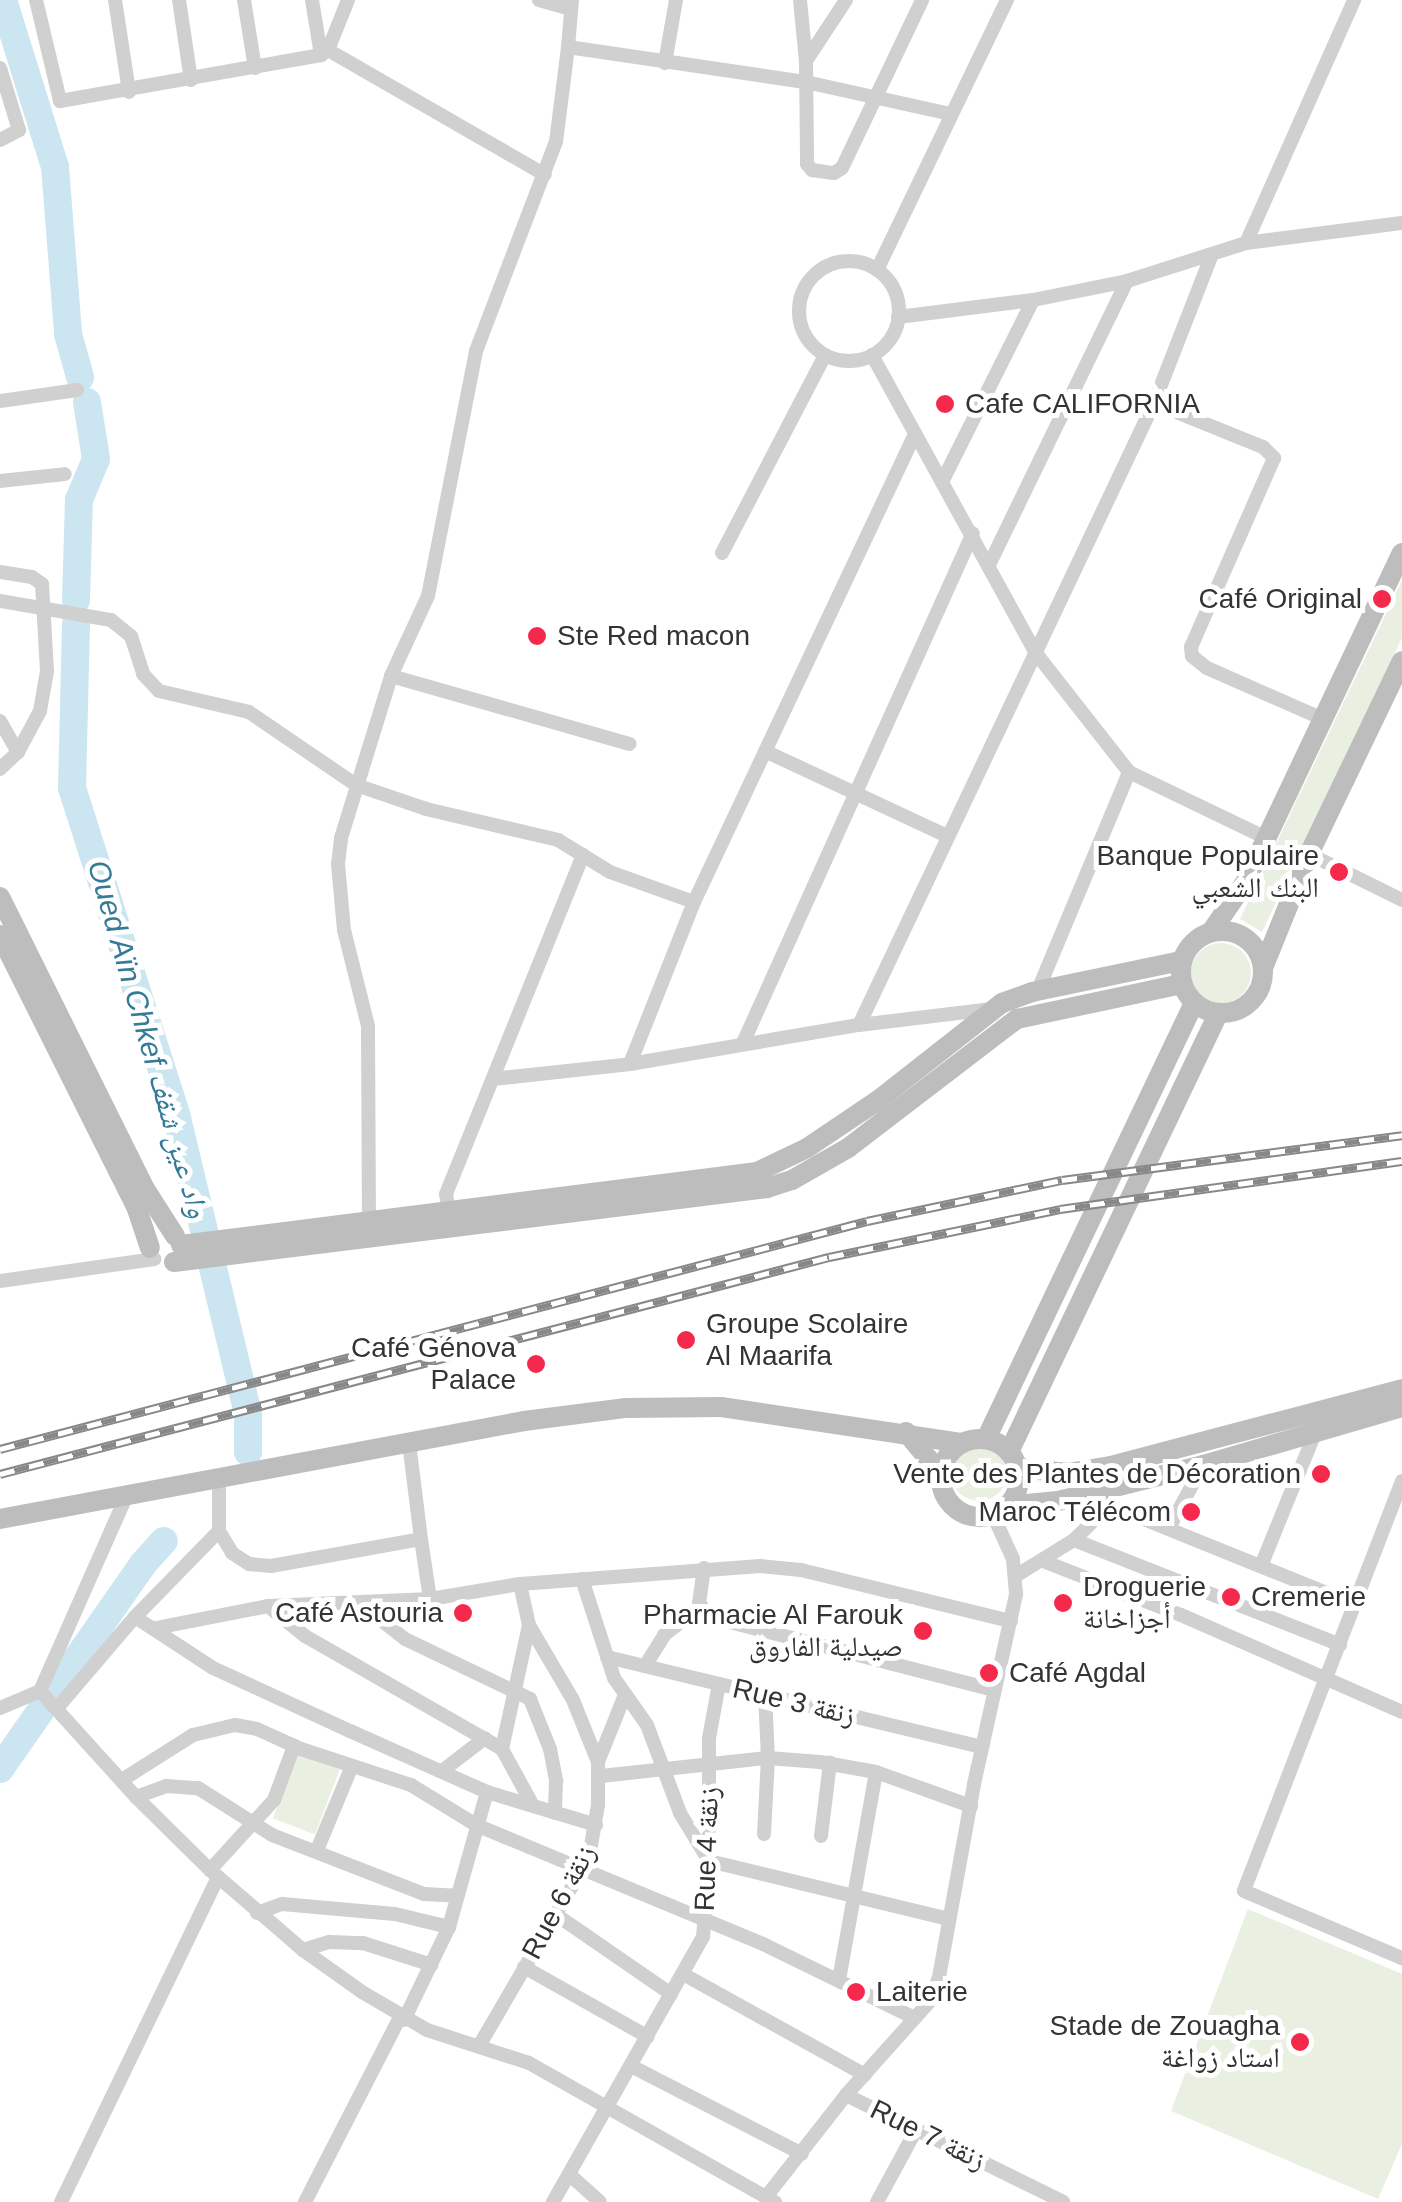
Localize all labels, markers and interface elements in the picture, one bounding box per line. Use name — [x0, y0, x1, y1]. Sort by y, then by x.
place label: Cafe CALIFORNIA — [965, 387, 1200, 421]
marker: Cafe CALIFORNIA — [934, 393, 956, 415]
place label: Café Original — [1199, 582, 1362, 616]
marker: Café Original — [1371, 588, 1393, 610]
place label: Ste Red macon — [557, 619, 750, 653]
marker: Ste Red macon — [526, 625, 548, 647]
place label: Banque Populaire البنك الشعبي — [1096, 839, 1319, 905]
water label: Oued Aïn Chkef واد عين شقف — [80, 856, 216, 1222]
marker: Banque Populaire البنك الشعبي — [1328, 861, 1350, 883]
place label: Groupe Scolaire Al Maarifa — [706, 1307, 908, 1373]
marker: Groupe Scolaire Al Maarifa — [675, 1329, 697, 1351]
place label: Café Génova Palace — [351, 1331, 516, 1397]
marker: Café Génova Palace — [525, 1353, 547, 1375]
place label: Vente des Plantes de Décoration — [893, 1457, 1301, 1491]
marker: Vente des Plantes de Décoration — [1310, 1463, 1332, 1485]
place label: Maroc Télécom — [978, 1495, 1171, 1529]
marker: Maroc Télécom — [1180, 1501, 1202, 1523]
place label: Droguerie أجزاخانة — [1083, 1570, 1206, 1636]
place label: Cremerie — [1251, 1580, 1366, 1614]
marker: Cremerie — [1220, 1586, 1242, 1608]
marker: Droguerie أجزاخانة — [1052, 1592, 1074, 1614]
place label: Café Astouria — [273, 1596, 443, 1630]
place label: Pharmacie Al Farouk صيدلية الفاروق — [642, 1598, 903, 1664]
marker: Café Astouria — [452, 1602, 474, 1624]
marker: Pharmacie Al Farouk صيدلية الفاروق — [912, 1620, 934, 1642]
place label: Café Agdal — [1009, 1656, 1148, 1690]
marker: Café Agdal — [978, 1662, 1000, 1684]
street label: Rue 3 زنقة — [730, 1672, 858, 1732]
street label: Rue 4 زنقة — [688, 1786, 726, 1912]
street label: Rue 6 زنقة — [515, 1839, 603, 1965]
place label: Laiterie — [876, 1975, 968, 2009]
marker: Laiterie — [845, 1981, 867, 2003]
place label: Stade de Zouagha استاد زواغة — [1050, 2009, 1280, 2075]
marker: Stade de Zouagha استاد زواغة — [1289, 2031, 1311, 2053]
street label: Rue 7 زنقة — [865, 2093, 991, 2177]

